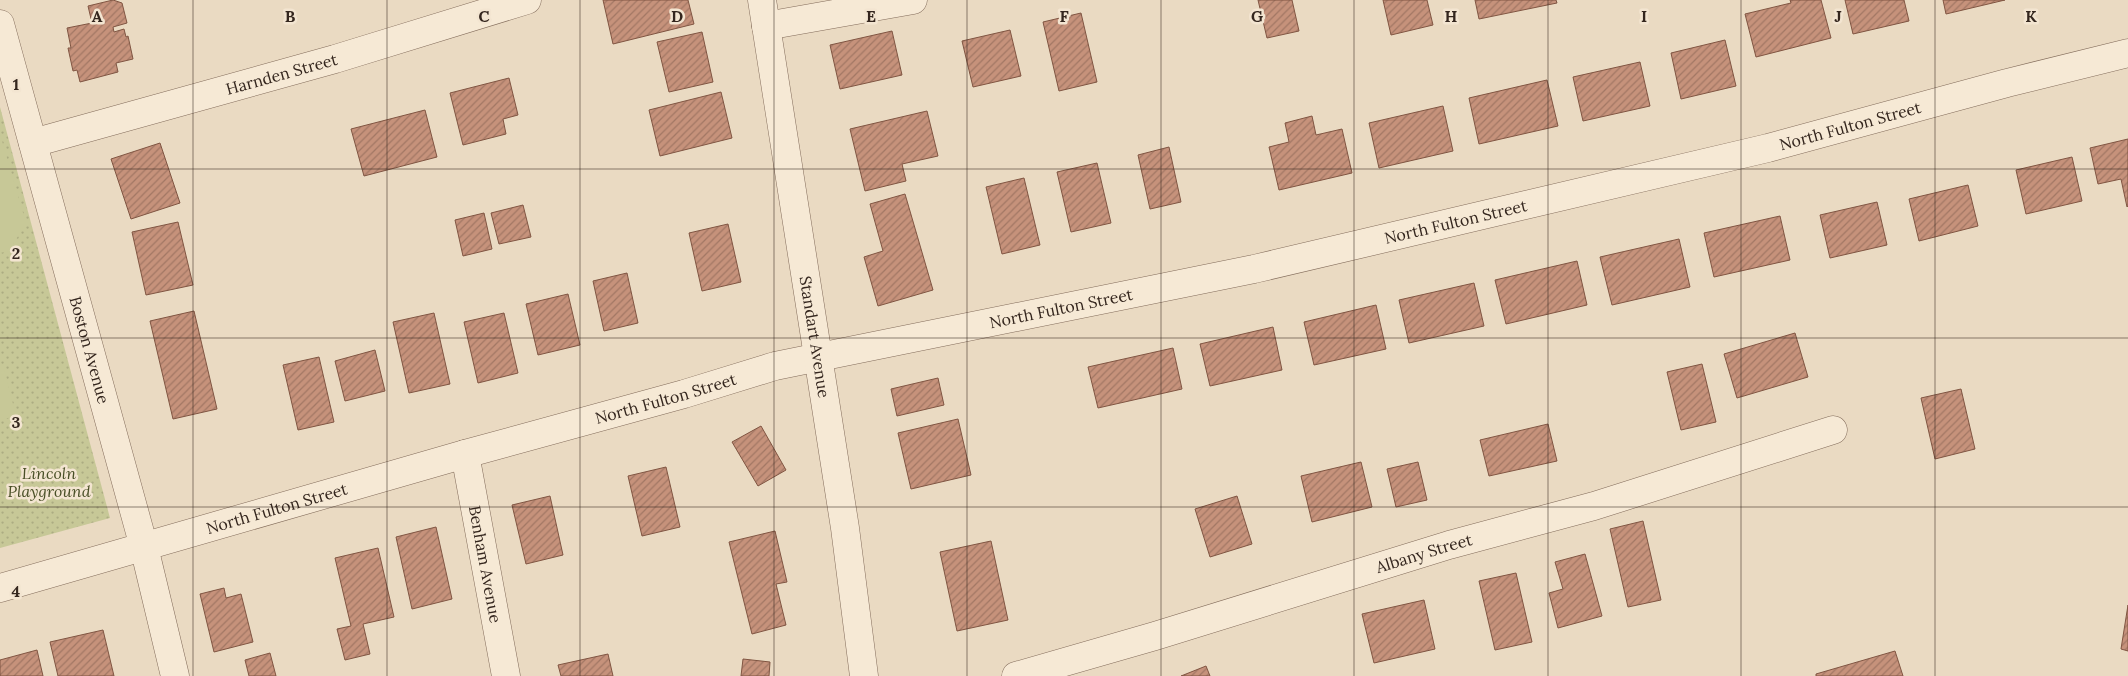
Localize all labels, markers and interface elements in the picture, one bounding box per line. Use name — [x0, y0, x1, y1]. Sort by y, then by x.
text: A — [92, 6, 103, 26]
text: B — [285, 6, 296, 26]
text: C — [478, 6, 490, 26]
text: D — [671, 6, 683, 26]
text: E — [866, 6, 876, 26]
text: F — [1059, 6, 1069, 26]
text: G — [1251, 6, 1263, 26]
text: H — [1445, 6, 1458, 26]
text: I — [1641, 6, 1647, 26]
text: J — [1834, 6, 1842, 26]
text: K — [2025, 6, 2037, 26]
street label: Harnden Street — [224, 49, 340, 99]
text: 1 — [13, 74, 19, 94]
street label: North Fulton Street — [1777, 97, 1924, 154]
street label: North Fulton Street — [1382, 195, 1530, 248]
text: 2 — [12, 243, 20, 263]
street label: Standart Avenue — [796, 275, 834, 399]
street label: North Fulton Street — [987, 284, 1135, 332]
street label: Boston Avenue — [65, 294, 114, 406]
street label: North Fulton Street — [593, 368, 739, 428]
text: 3 — [12, 412, 21, 432]
park label: Lincoln Playground — [7, 463, 91, 501]
street label: North Fulton Street — [204, 478, 350, 538]
street label: Benham Avenue — [465, 504, 506, 625]
street label: Albany Street — [1372, 529, 1475, 577]
text: 4 — [12, 581, 21, 601]

